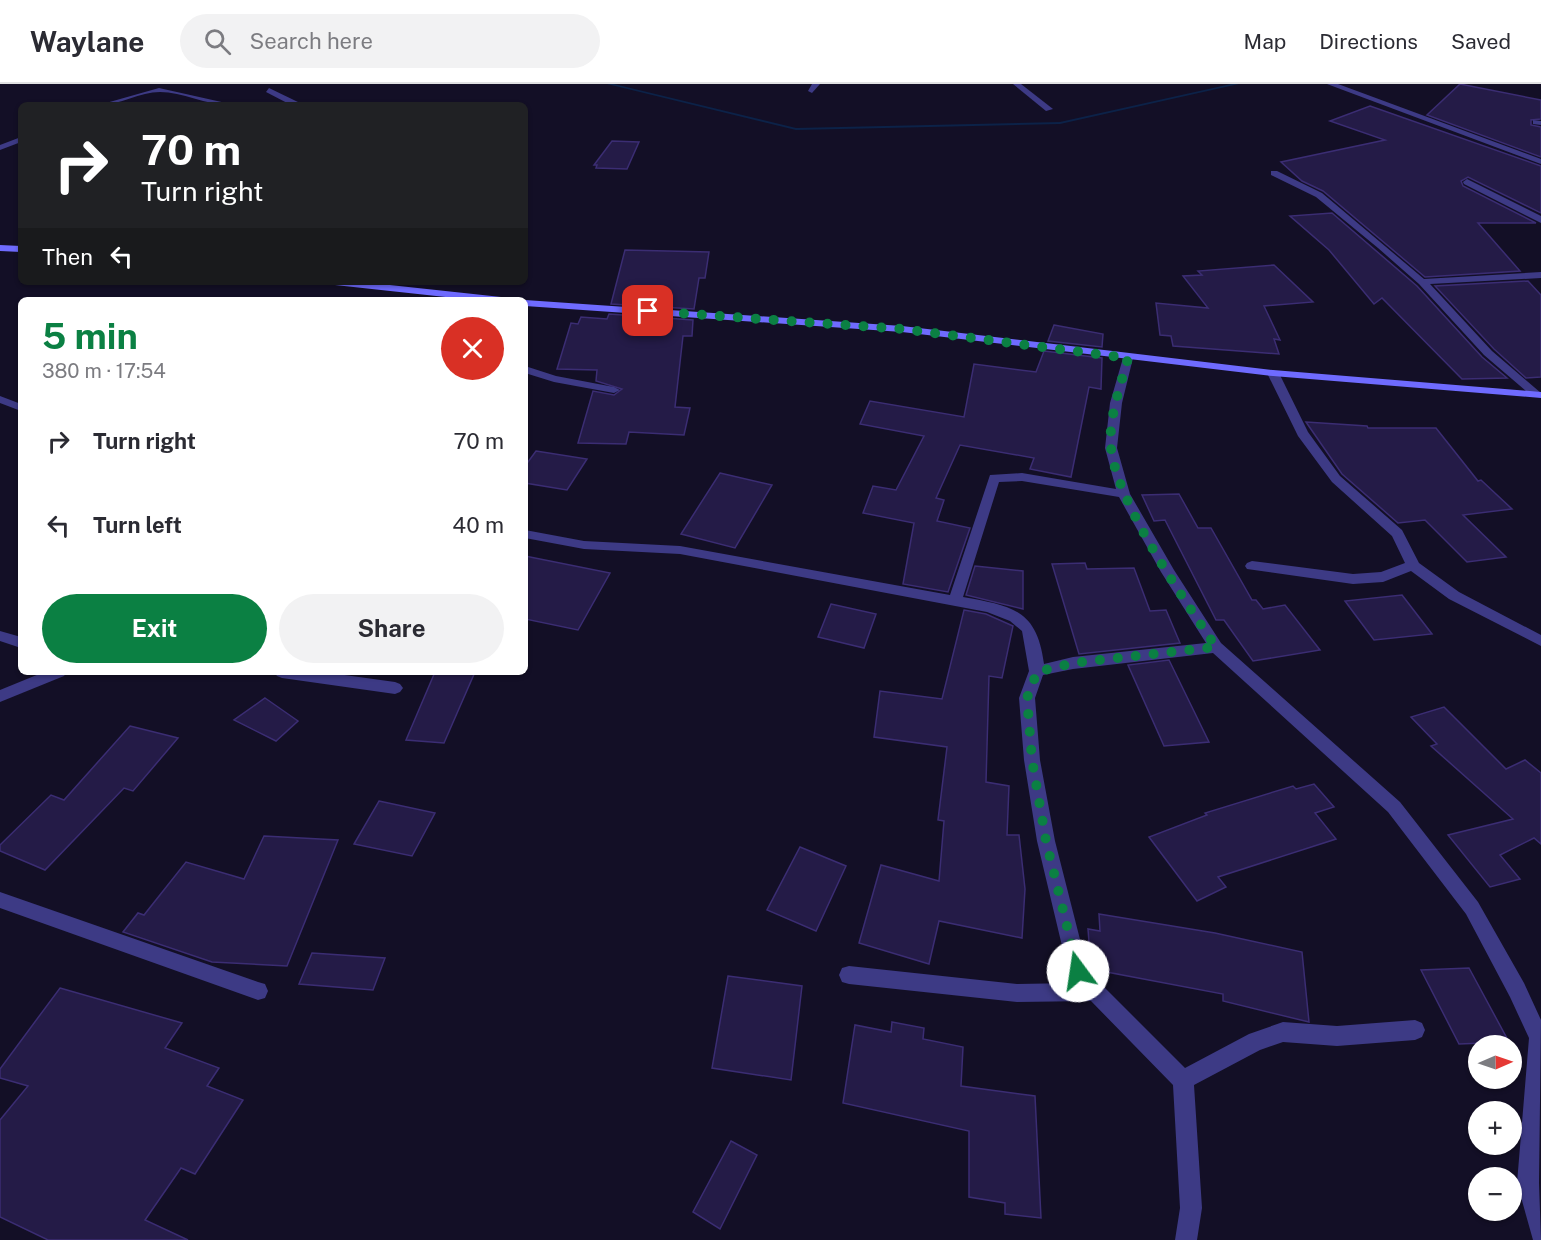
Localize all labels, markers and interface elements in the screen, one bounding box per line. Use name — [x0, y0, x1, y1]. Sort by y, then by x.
search box — [180, 14, 600, 68]
text: Waylane — [30, 25, 144, 58]
icon: search — [201, 25, 234, 58]
text: Search here — [249, 28, 373, 54]
text: Map — [1244, 29, 1286, 54]
text: Directions — [1319, 29, 1418, 54]
text: Saved — [1451, 29, 1511, 54]
text: 70 m — [141, 125, 241, 174]
icon: right — [42, 126, 120, 204]
text: Turn right — [141, 175, 264, 207]
icon: left — [105, 240, 138, 273]
text: Then — [42, 244, 93, 270]
pin — [622, 285, 673, 336]
icon: arrive — [631, 294, 664, 327]
text: 5 min — [42, 315, 138, 357]
button: close — [441, 317, 504, 380]
text: 380 m · 17:54 — [42, 359, 166, 383]
icon: right — [42, 425, 75, 458]
text: Turn right — [93, 428, 196, 454]
text: 70 m — [453, 428, 504, 454]
icon: left — [42, 509, 75, 542]
text: Turn left — [93, 512, 182, 538]
text: 40 m — [452, 512, 504, 538]
button: Exit — [42, 594, 267, 663]
button: Share — [279, 594, 504, 663]
position arrow — [1046, 939, 1110, 1003]
north arrow — [1468, 1035, 1522, 1089]
map controls — [1468, 1035, 1522, 1221]
button: + — [1468, 1101, 1522, 1155]
button: − — [1468, 1167, 1522, 1221]

